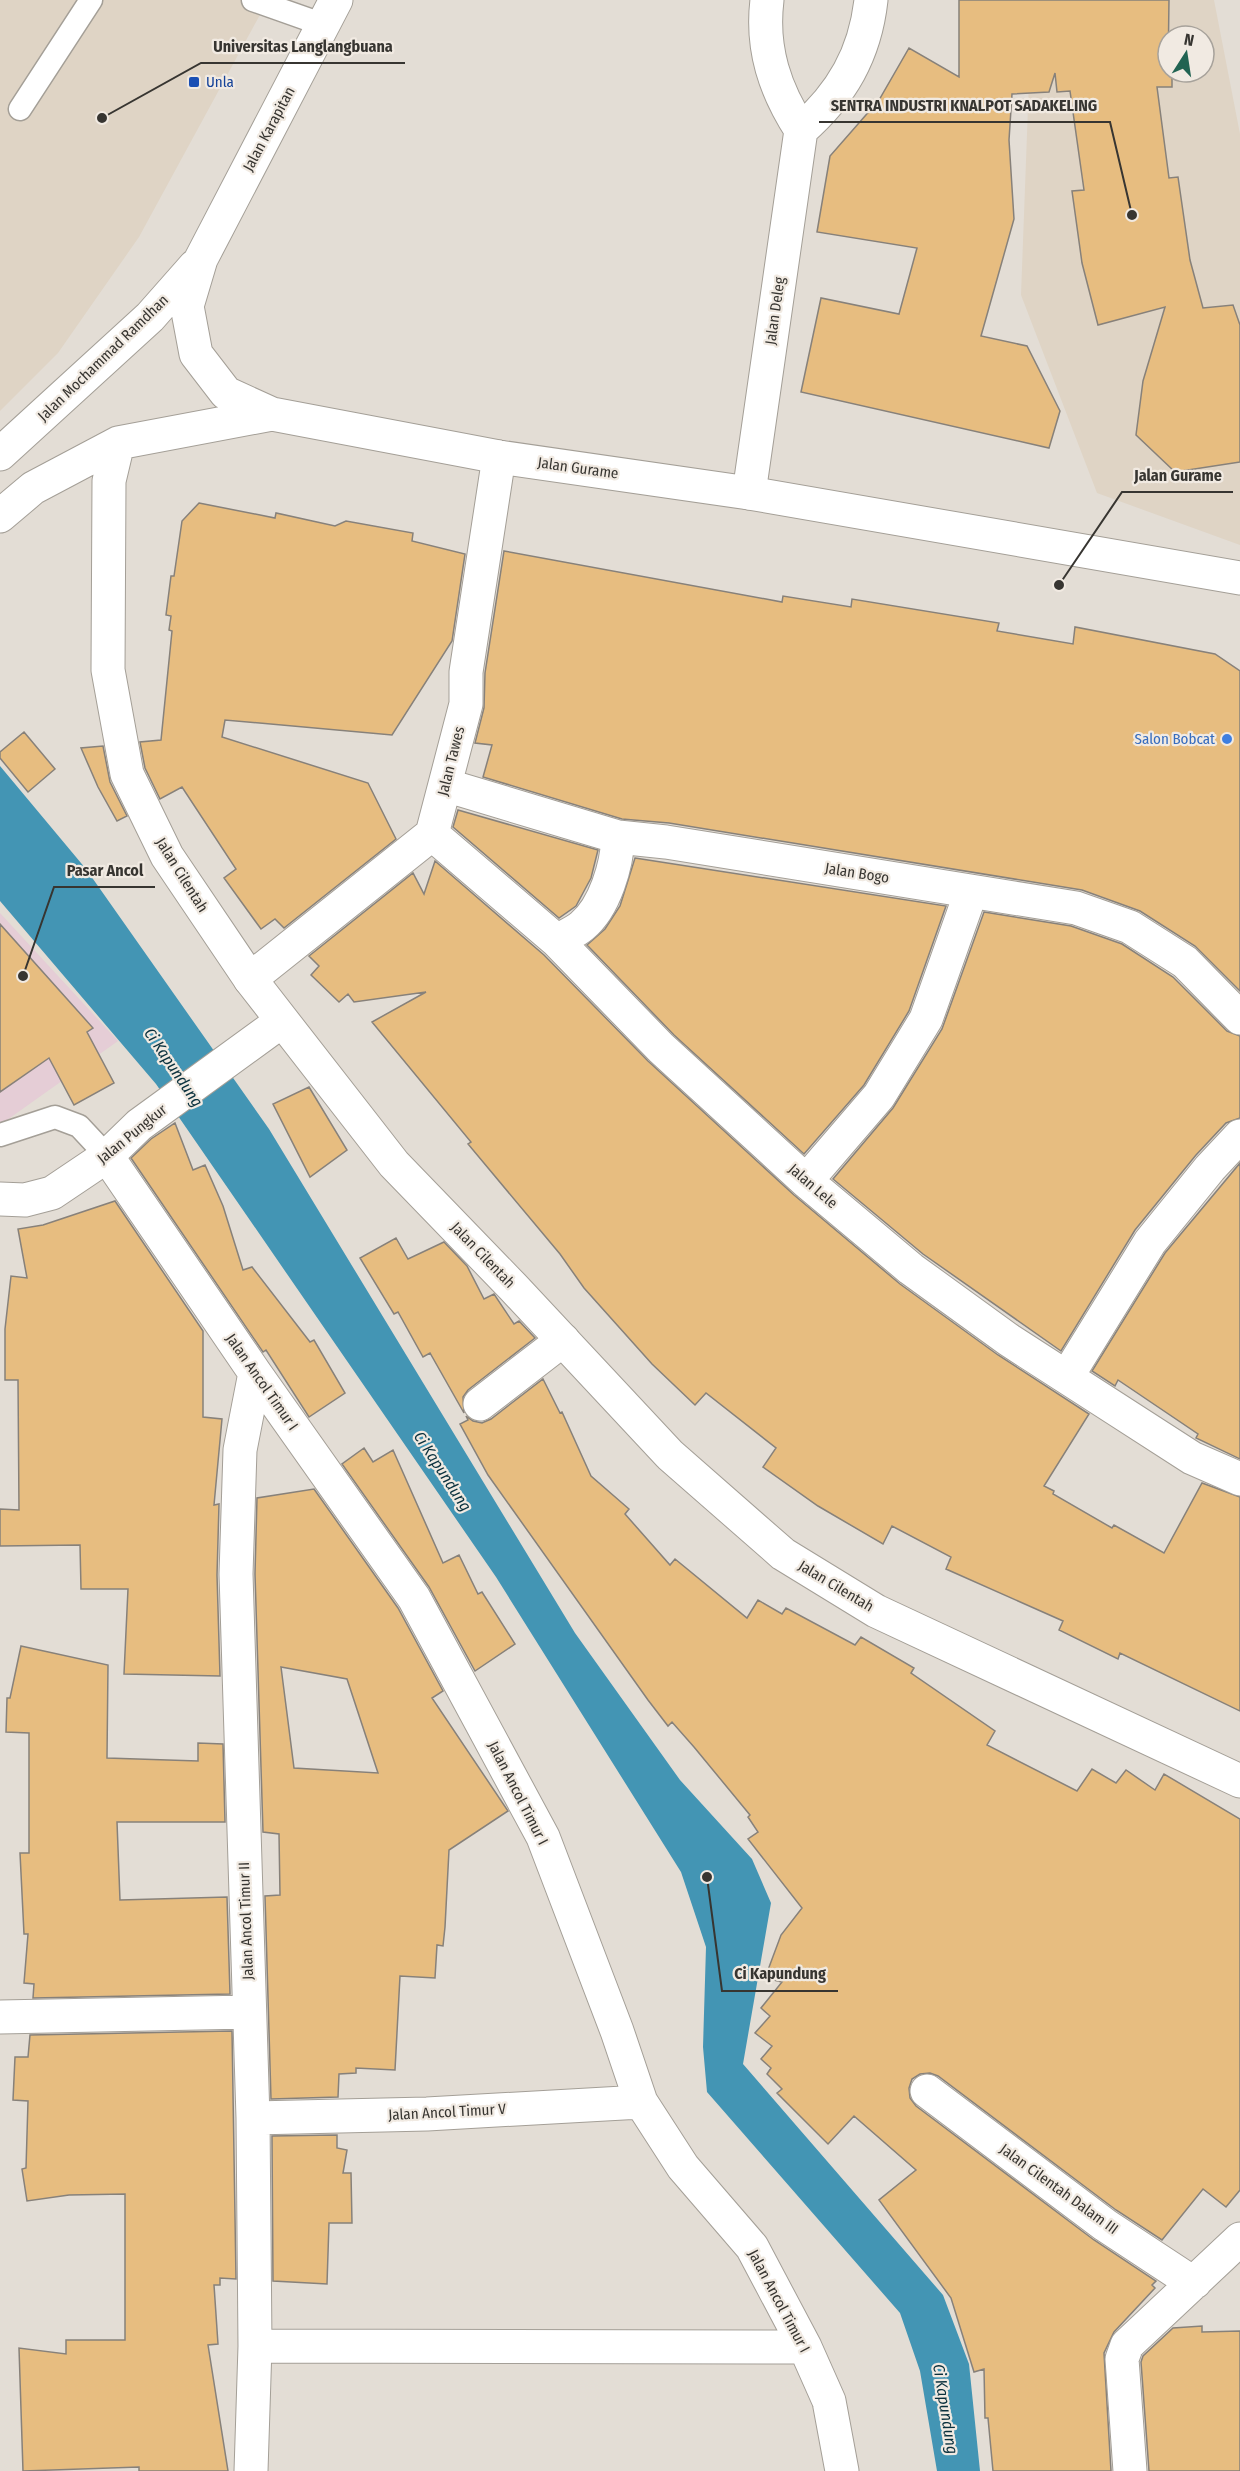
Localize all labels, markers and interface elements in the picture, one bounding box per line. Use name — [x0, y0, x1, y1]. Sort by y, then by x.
north arrow — [1156, 24, 1216, 84]
callout: Universitas Langlangbuana — [201, 29, 405, 63]
text: N — [1182, 30, 1196, 50]
text: Universitas Langlangbuana — [213, 37, 393, 56]
place label: Unla — [206, 73, 234, 91]
marker: Unla — [187, 75, 201, 89]
street label: Jalan Karapitan — [239, 84, 299, 174]
callout: SENTRA INDUSTRI KNALPOT SADAKELING — [819, 88, 1110, 122]
text: SENTRA INDUSTRI KNALPOT SADAKELING — [831, 96, 1097, 115]
street label: Jalan Deleg — [761, 276, 789, 346]
street label: Jalan Mochammad Ramdhan — [34, 291, 172, 425]
street label: Jalan Gurame — [536, 453, 620, 483]
callout: Jalan Gurame — [1122, 458, 1233, 492]
text: Jalan Gurame — [1133, 466, 1222, 485]
street label: Jalan Tawes — [434, 724, 468, 798]
place label: Salon Bobcat — [1135, 730, 1215, 748]
marker: Salon Bobcat — [1220, 732, 1234, 746]
street label: Jalan Cilentah — [152, 834, 212, 916]
callout: Pasar Ancol — [54, 853, 155, 887]
street label: Jalan Bogo — [824, 859, 890, 887]
text: Pasar Ancol — [67, 861, 144, 880]
water label: Ci Kapundung — [140, 1024, 207, 1110]
street label: Jalan Pungkur — [94, 1100, 171, 1167]
street label: Jalan Lele — [785, 1160, 841, 1212]
street label: Jalan Cilentah — [447, 1218, 519, 1292]
street label: Jalan Ancol Timur I — [222, 1330, 302, 1434]
water label: Ci Kapundung — [410, 1428, 475, 1515]
street label: Jalan Cilentah — [795, 1556, 877, 1616]
street label: Jalan Ancol Timur I — [484, 1738, 552, 1848]
street label: Jalan Ancol Timur II — [235, 1862, 257, 1980]
callout: Ci Kapundung — [722, 1957, 838, 1991]
text: Ci Kapundung — [734, 1964, 826, 1983]
street label: Jalan Ancol Timur V — [388, 2100, 507, 2124]
street label: Jalan Cilentah Dalam III — [996, 2140, 1122, 2238]
street label: Jalan Ancol Timur I — [744, 2246, 814, 2356]
water label: Ci Kapundung — [929, 2363, 962, 2456]

